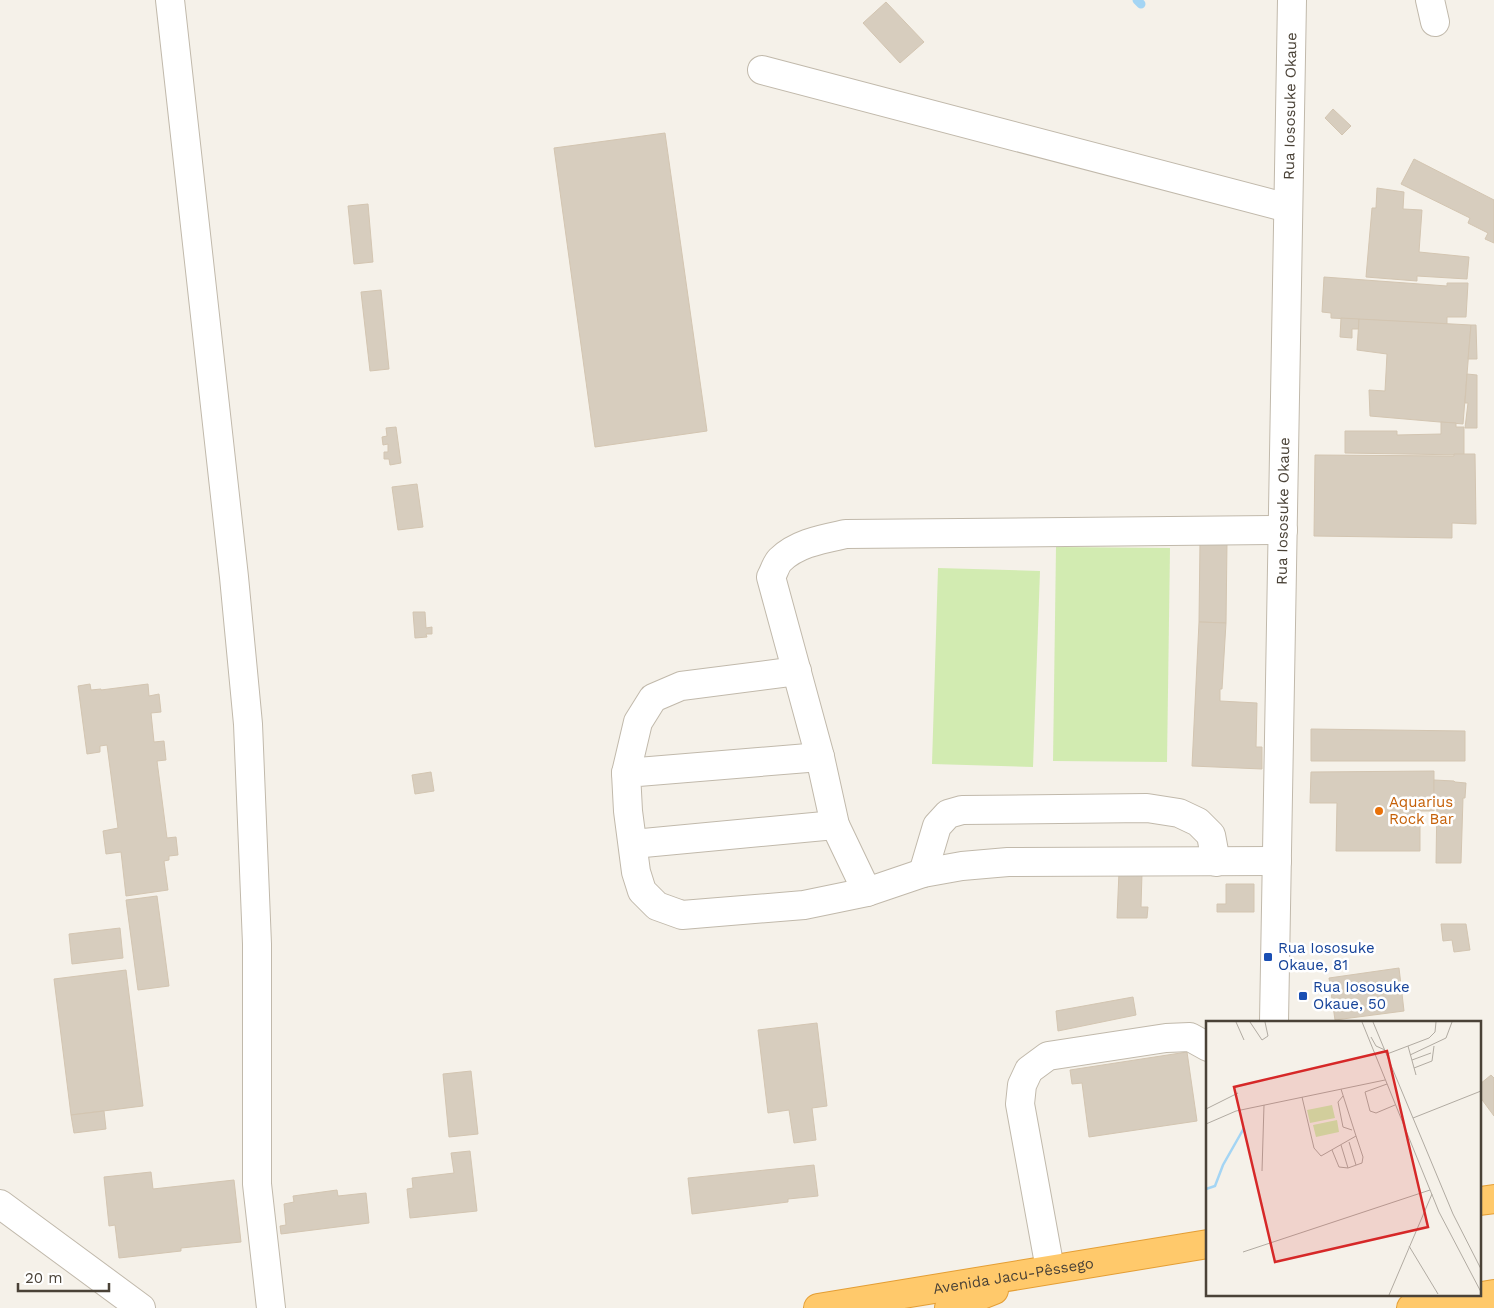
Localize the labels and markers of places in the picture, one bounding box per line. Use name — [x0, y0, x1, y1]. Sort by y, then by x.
place label: Aquarius Rock Bar — [1389, 793, 1454, 828]
marker: Aquarius Rock Bar — [1373, 805, 1385, 817]
place label: Rua Iososuke Okaue, 81 — [1278, 939, 1375, 974]
marker: Rua Iososuke Okaue, 81 — [1262, 951, 1274, 963]
place label: Rua Iososuke Okaue, 50 — [1313, 978, 1410, 1013]
marker: Rua Iososuke Okaue, 50 — [1297, 990, 1309, 1002]

